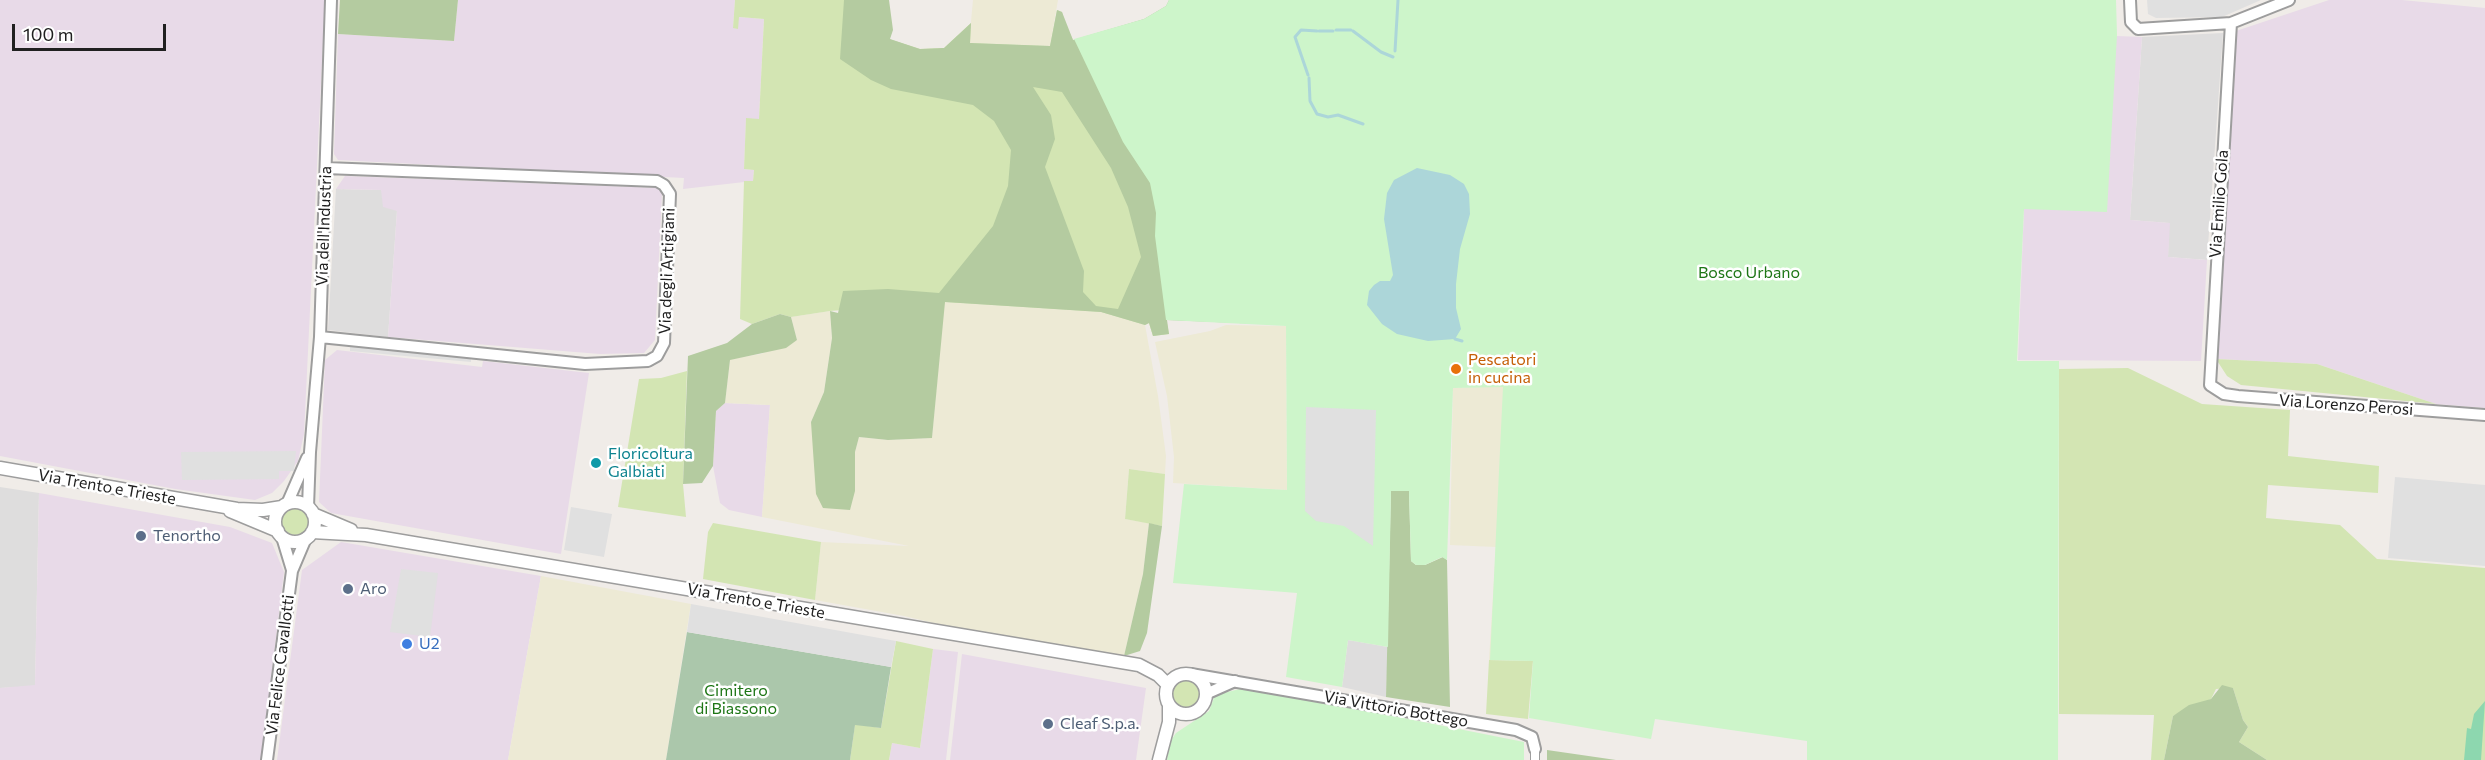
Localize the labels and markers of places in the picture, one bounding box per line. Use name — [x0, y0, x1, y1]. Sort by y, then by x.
place label: Pescatori in cucina — [1468, 350, 1536, 388]
marker: Pescatori in cucina — [1449, 362, 1463, 376]
place label: Floricoltura Galbiati — [608, 444, 693, 482]
marker: Floricoltura Galbiati — [589, 456, 603, 470]
place label: Tenortho — [153, 526, 221, 546]
marker: Tenortho — [134, 529, 148, 543]
place label: Aro — [360, 579, 387, 599]
marker: Aro — [341, 582, 355, 596]
place label: U2 — [419, 634, 440, 654]
marker: U2 — [400, 637, 414, 651]
place label: Cleaf S.p.a. — [1060, 714, 1139, 734]
marker: Cleaf S.p.a. — [1041, 717, 1055, 731]

